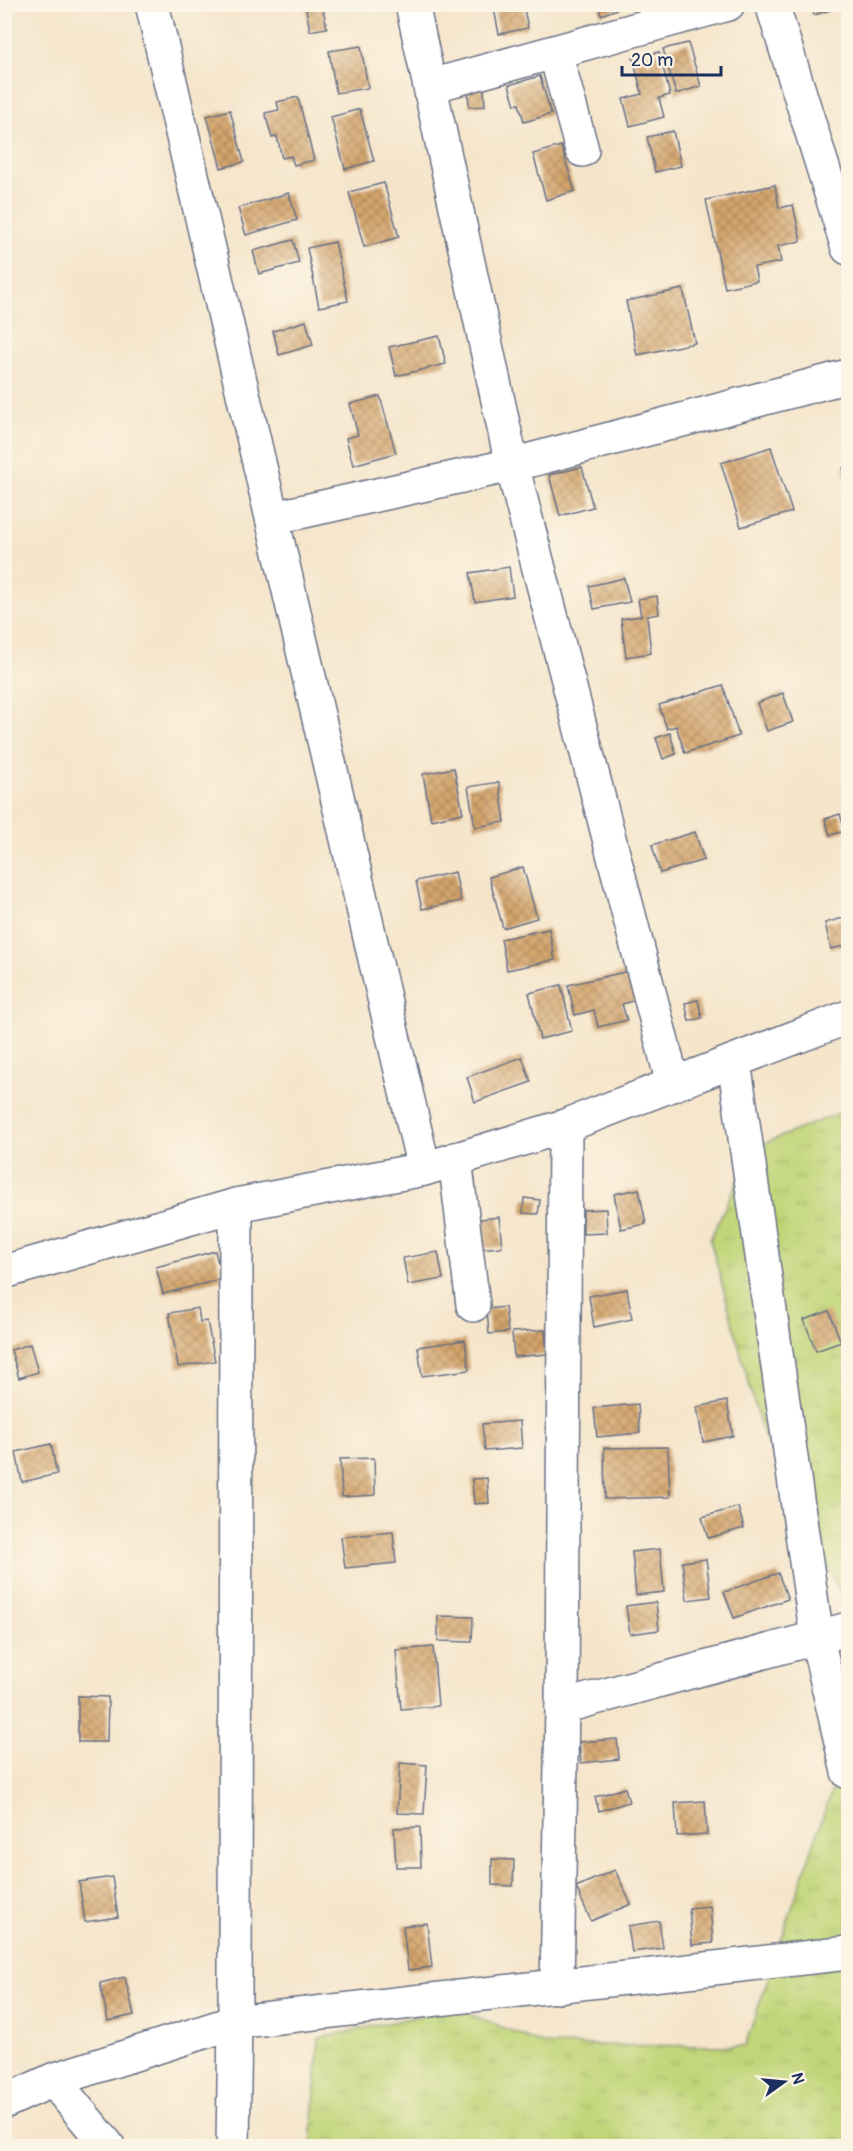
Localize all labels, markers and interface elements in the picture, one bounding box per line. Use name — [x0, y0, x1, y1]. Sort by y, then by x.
scale bar — [622, 39, 721, 77]
text: 20 m — [631, 49, 673, 72]
north arrow — [754, 2052, 814, 2112]
text: N — [786, 2071, 809, 2086]

